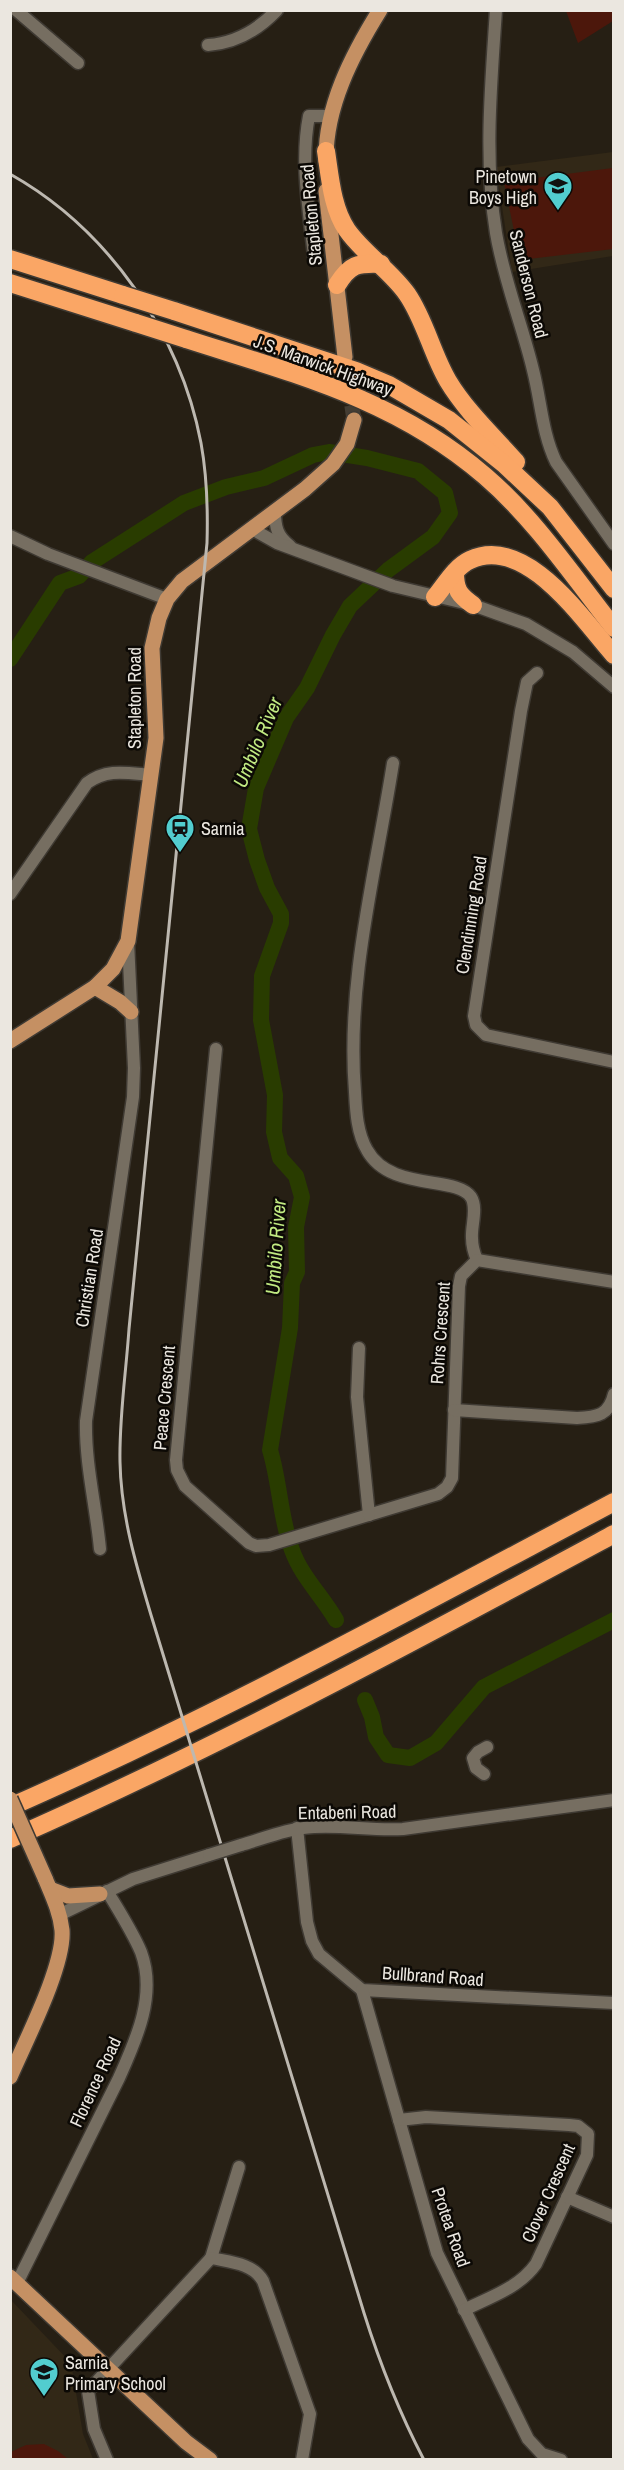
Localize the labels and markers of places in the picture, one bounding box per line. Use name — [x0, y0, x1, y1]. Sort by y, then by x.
place label: Pinetown Boys High — [469, 164, 537, 210]
school or university icon: Pinetown Boys High — [542, 170, 574, 212]
station icon: Sarnia — [164, 812, 196, 854]
place label: Sarnia — [201, 816, 245, 841]
place label: Sarnia Primary School — [65, 2350, 166, 2396]
school or university icon: Sarnia Primary School — [28, 2356, 60, 2398]

